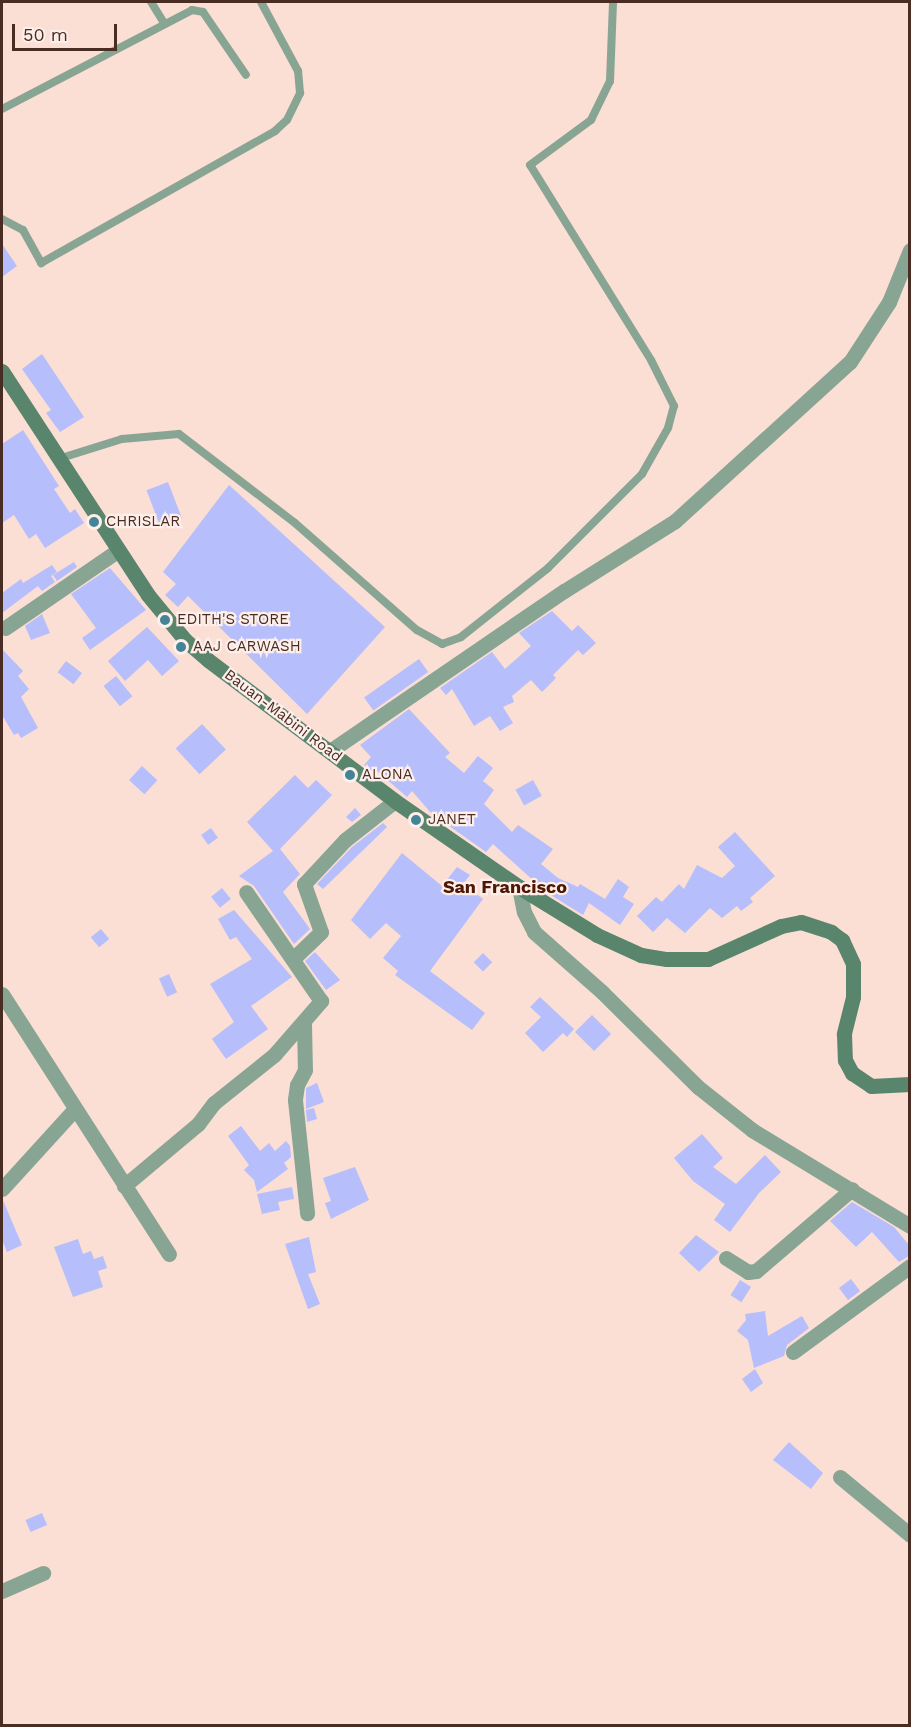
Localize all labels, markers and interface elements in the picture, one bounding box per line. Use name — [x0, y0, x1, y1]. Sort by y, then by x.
scale bar — [15, 12, 120, 50]
text: 50 m — [23, 24, 68, 45]
place label: CHRISLAR — [106, 513, 180, 531]
marker: CHRISLAR — [87, 515, 101, 529]
place label: EDITH'S STORE — [177, 611, 289, 629]
marker: EDITH'S STORE — [158, 613, 172, 627]
place label: AAJ CARWASH — [193, 638, 301, 656]
marker: AAJ CARWASH — [174, 640, 188, 654]
street label: Bauan-Mabini Road — [221, 666, 345, 766]
place label: ALONA — [362, 766, 413, 784]
marker: ALONA — [343, 768, 357, 782]
place label: JANET — [428, 811, 476, 829]
marker: JANET — [409, 813, 423, 827]
district label: San Francisco — [443, 876, 567, 898]

